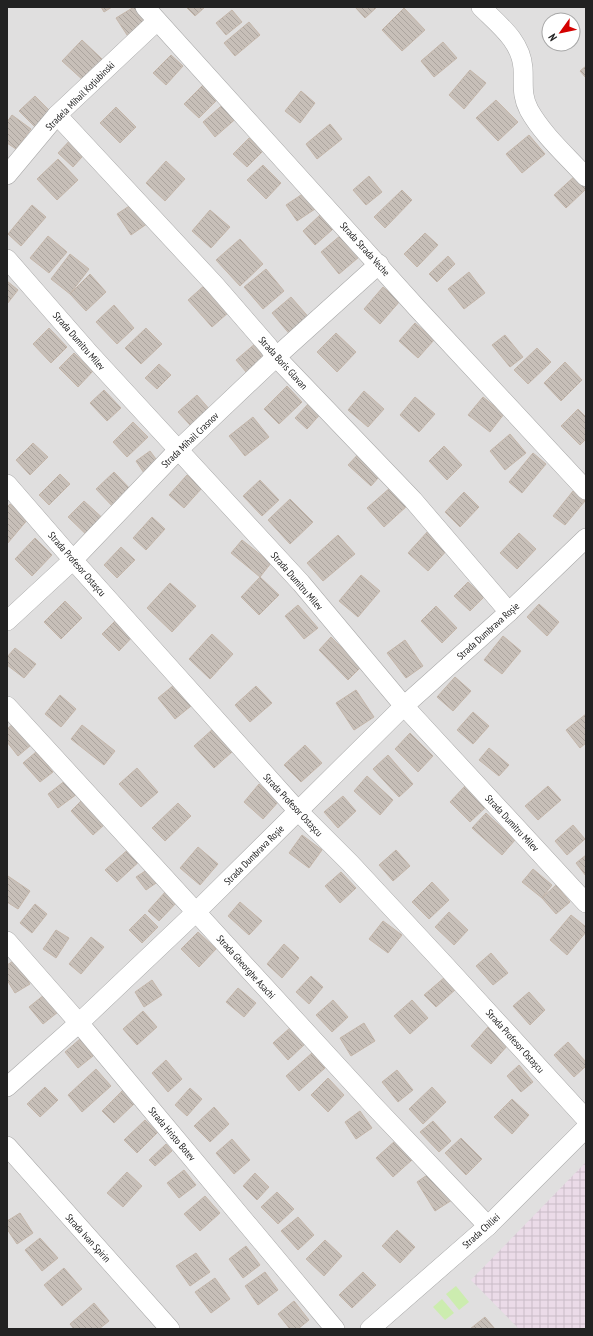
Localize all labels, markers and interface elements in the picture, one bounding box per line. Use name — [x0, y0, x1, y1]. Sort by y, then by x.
north arrow — [541, 12, 581, 52]
text: N — [545, 31, 560, 44]
street label: Stradela Mihail Koțiubinski — [43, 59, 117, 133]
street label: Strada Strada Veche — [337, 219, 393, 279]
street label: Strada Dumitru Milev — [50, 309, 108, 373]
street label: Strada Boris Glavan — [256, 334, 310, 392]
street label: Strada Mihail Crasnov — [159, 409, 222, 471]
street label: Strada Profesor Ostașcu — [45, 529, 109, 599]
street label: Strada Dumitru Milev — [268, 549, 326, 613]
street label: Strada Dumbrava Roșie — [454, 599, 522, 663]
street label: Strada Profesor Ostașcu — [260, 771, 326, 839]
street label: Strada Dumitru Milev — [482, 792, 542, 854]
street label: Strada Dumbrava Roșie — [221, 822, 287, 888]
street label: Strada Gheorghe Asachi — [214, 932, 278, 1002]
street label: Strada Profesor Ostașcu — [483, 1006, 547, 1076]
street label: Strada Hristo Botev — [146, 1104, 198, 1164]
street label: Strada Ivan Spirin — [63, 1211, 113, 1265]
street label: Strada Chiliei — [459, 1211, 503, 1251]

